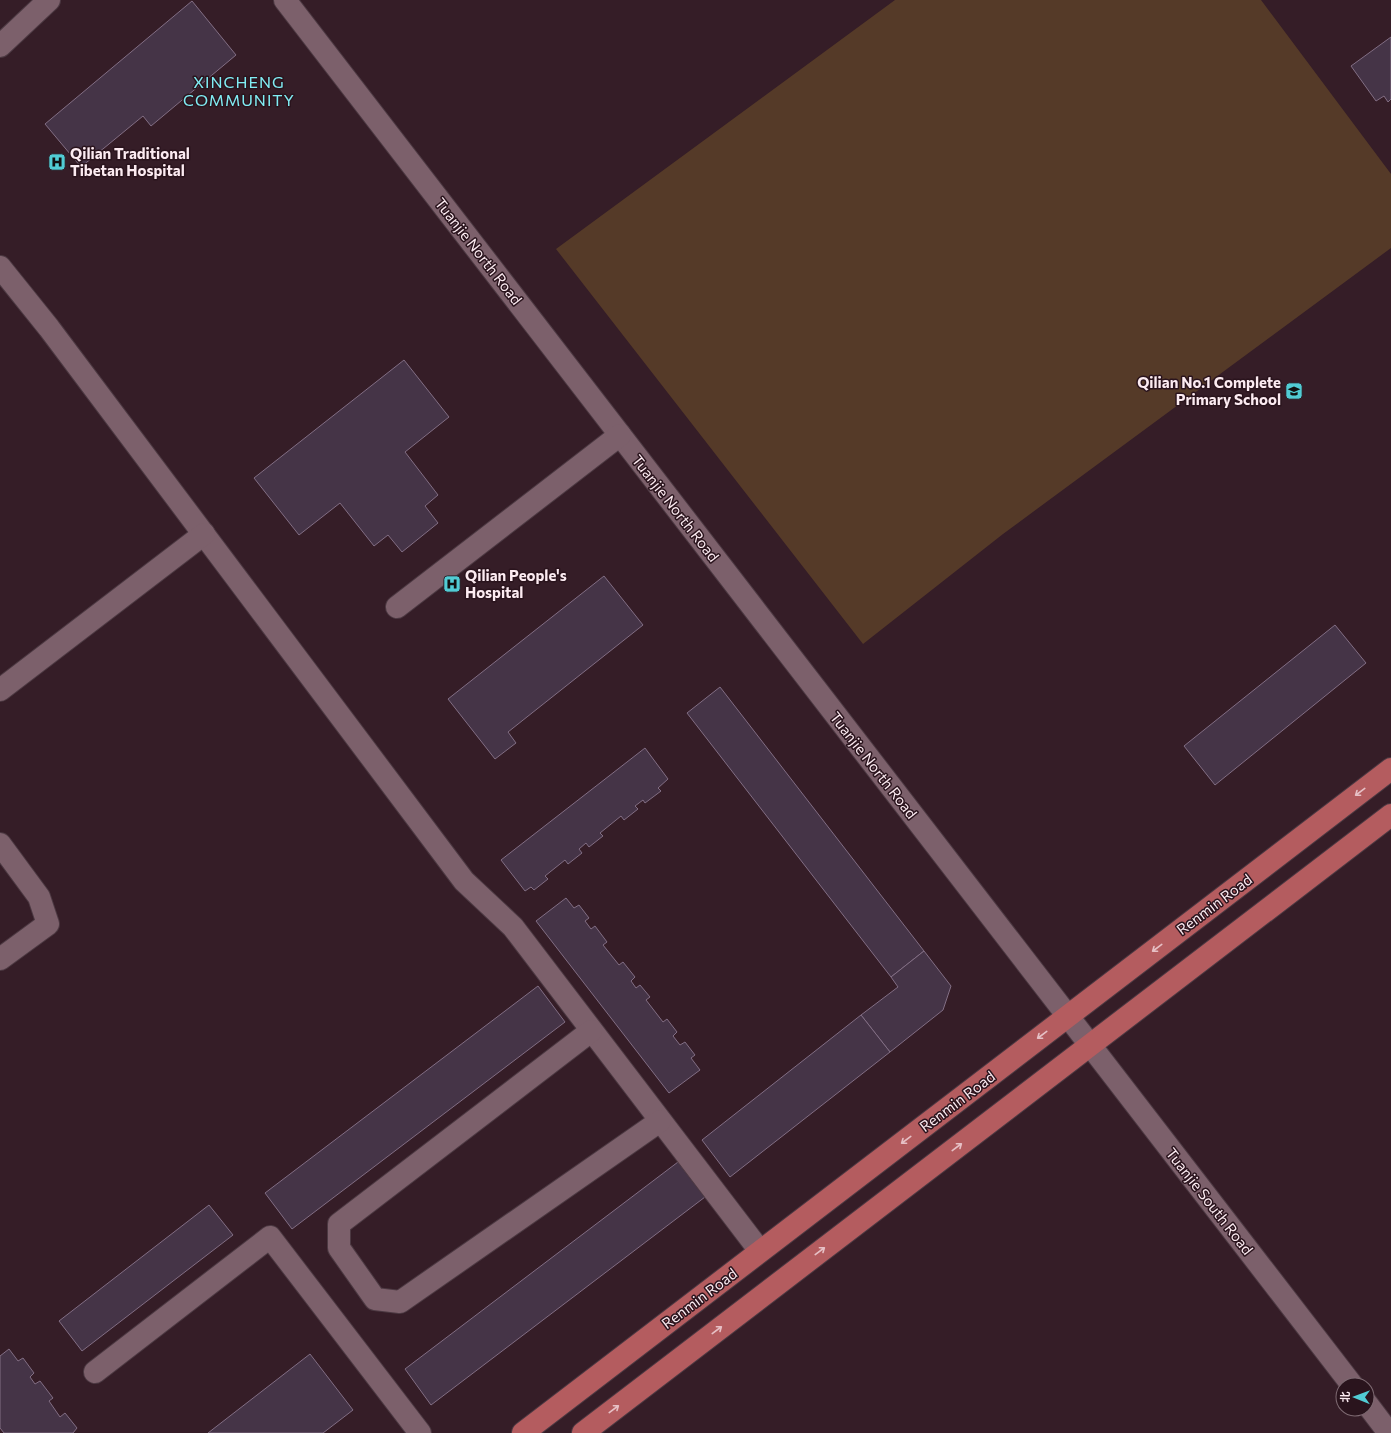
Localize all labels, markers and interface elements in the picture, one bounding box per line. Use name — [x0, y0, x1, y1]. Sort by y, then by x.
district label: XINCHENG COMMUNITY — [183, 72, 295, 109]
place label: Qilian Traditional Tibetan Hospital — [70, 144, 190, 179]
hospital icon: Qilian Traditional Tibetan Hospital — [47, 152, 67, 172]
street label: Tuanjie North Road — [432, 194, 526, 308]
place label: Qilian No.1 Complete Primary School — [1137, 373, 1281, 408]
school or university icon: Qilian No.1 Complete Primary School — [1284, 381, 1304, 401]
street label: Tuanjie North Road — [629, 451, 723, 565]
place label: Qilian People's Hospital — [465, 566, 567, 601]
hospital icon: Qilian People's Hospital — [442, 574, 462, 594]
street label: Tuanjie North Road — [827, 708, 921, 822]
one-way arrow — [1355, 788, 1366, 797]
street label: Renmin Road — [1173, 870, 1255, 938]
one-way arrow — [1151, 944, 1162, 952]
one-way arrow — [1037, 1031, 1048, 1040]
street label: Renmin Road — [916, 1067, 998, 1135]
one-way arrow — [900, 1136, 911, 1144]
one-way arrow — [951, 1143, 962, 1151]
street label: Tuanjie South Road — [1163, 1144, 1257, 1258]
one-way arrow — [815, 1247, 826, 1256]
street label: Renmin Road — [658, 1264, 740, 1332]
one-way arrow — [711, 1326, 722, 1335]
north arrow — [1335, 1377, 1375, 1417]
text: 北 — [1338, 1391, 1351, 1402]
one-way arrow — [608, 1405, 619, 1414]

